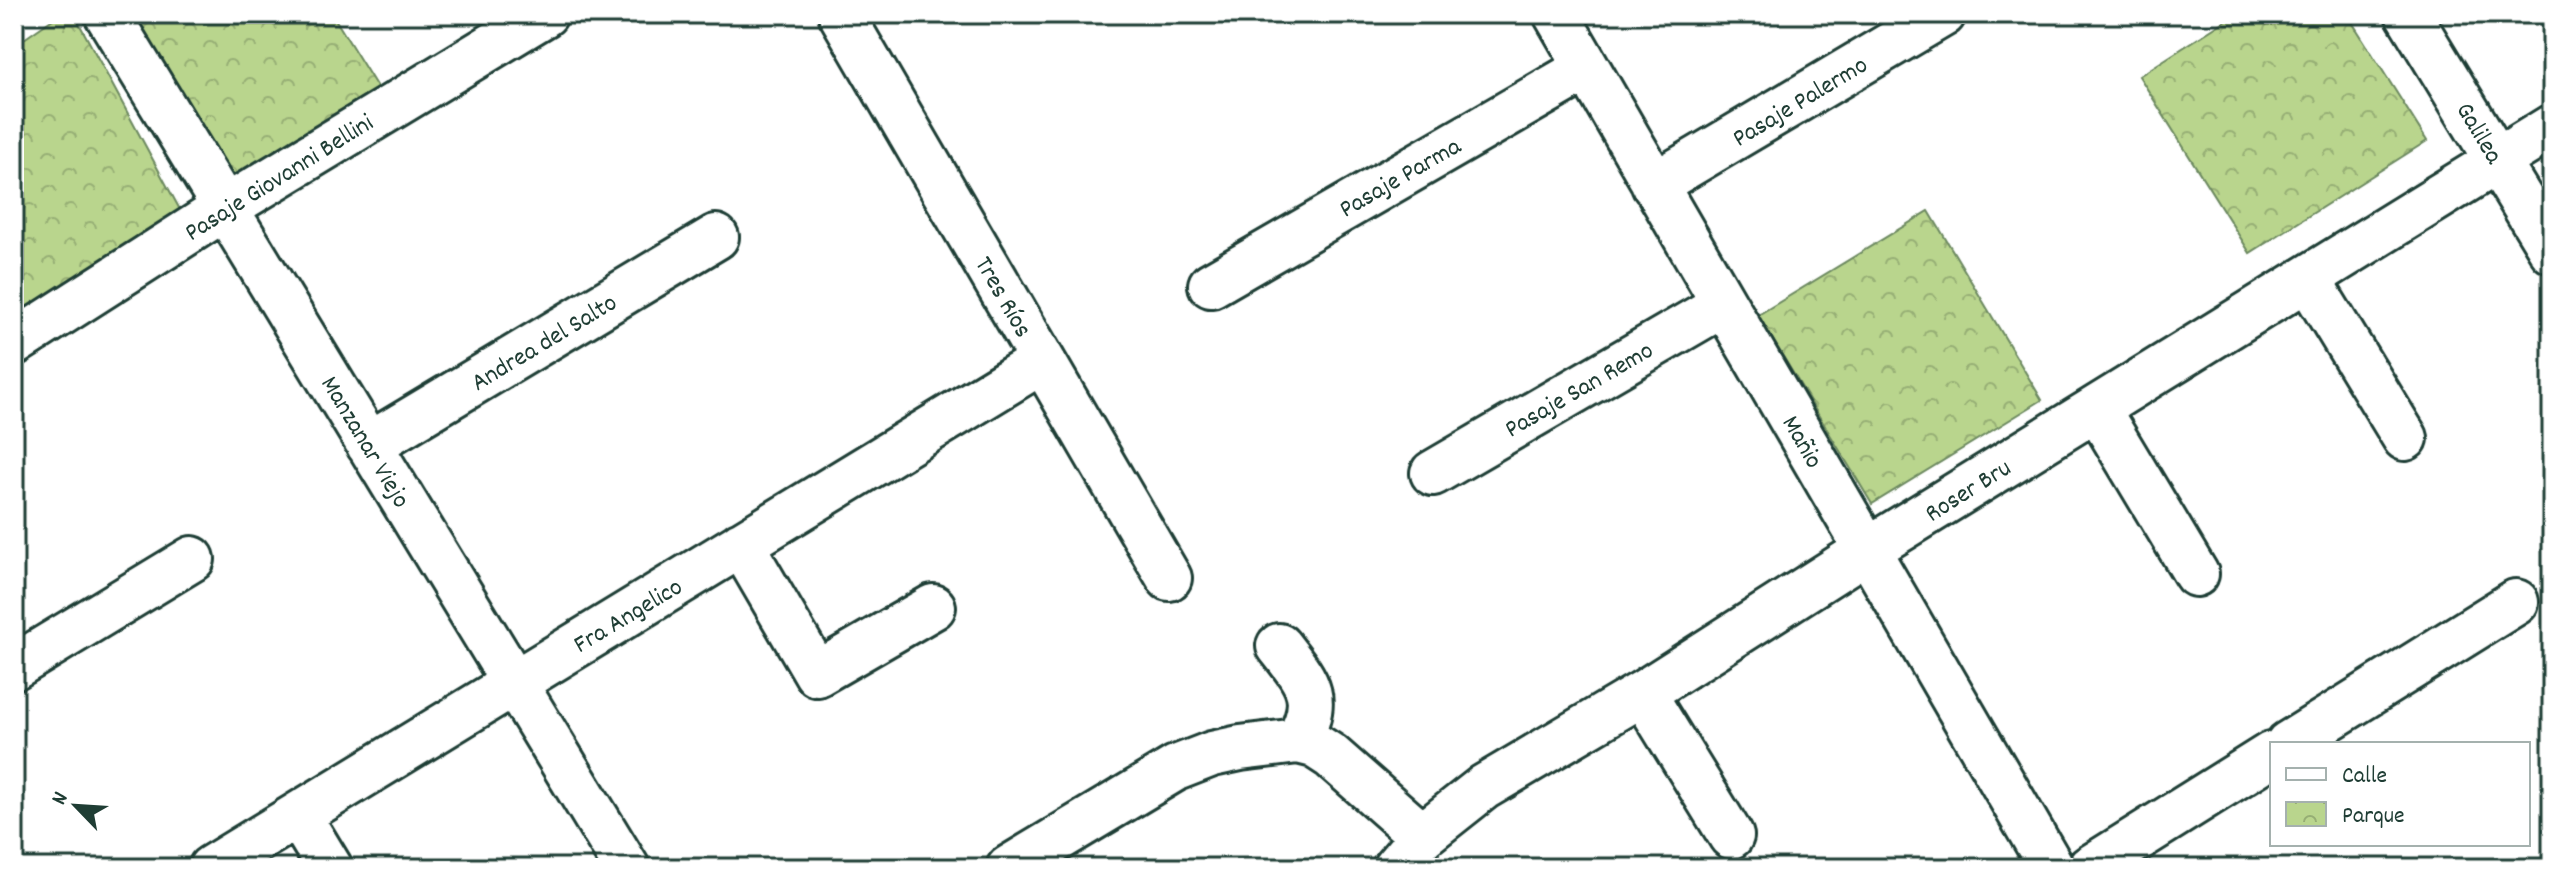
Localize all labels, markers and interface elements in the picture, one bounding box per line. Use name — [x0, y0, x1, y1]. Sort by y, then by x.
street label: Pasaje Palermo — [1726, 48, 1876, 158]
street label: Galilea — [2445, 96, 2511, 172]
street label: Pasaje Giovanni Bellini — [178, 106, 382, 252]
street label: Pasaje Parma — [1333, 129, 1469, 229]
street label: Tres Ríos — [964, 250, 1040, 345]
street label: Andrea del Salto — [465, 286, 625, 402]
street label: Pasaje San Remo — [1498, 333, 1661, 449]
street label: Manzanar Viejo — [310, 370, 418, 516]
street label: Mañio — [1771, 409, 1831, 476]
street label: Roser Bru — [1919, 451, 2019, 533]
street label: Fra Angelico — [567, 570, 690, 664]
legend — [2270, 742, 2530, 846]
text: Calle — [2342, 760, 2387, 794]
north arrow — [36, 766, 116, 846]
text: N — [45, 787, 77, 811]
text: Parque — [2342, 800, 2405, 834]

